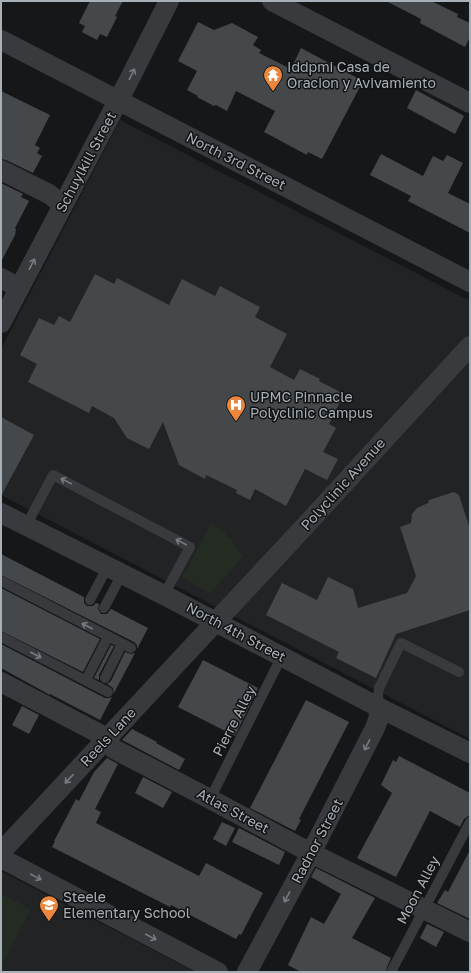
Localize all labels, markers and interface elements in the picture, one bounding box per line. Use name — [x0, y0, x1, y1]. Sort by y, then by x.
place label: Iddpmi Casa de Oracion y Avivamiento — [287, 58, 436, 91]
temple icon: Iddpmi Casa de Oracion y Avivamiento — [262, 64, 284, 92]
one-way arrow — [129, 68, 136, 80]
street label: Schuylkill Street — [52, 109, 119, 215]
street label: North 3rd Street — [184, 128, 289, 193]
one-way arrow — [29, 258, 37, 270]
place label: UPMC Pinnacle Polyclinic Campus — [250, 388, 373, 421]
hospital icon: UPMC Pinnacle Polyclinic Campus — [225, 394, 247, 422]
street label: Polyclinic Avenue — [297, 434, 388, 533]
one-way arrow — [60, 477, 72, 485]
one-way arrow — [176, 538, 188, 545]
street label: North 4th Street — [184, 598, 289, 665]
one-way arrow — [81, 622, 93, 629]
one-way arrow — [29, 652, 41, 659]
street label: Pierre Alley — [208, 682, 259, 759]
street label: Reels Lane — [76, 704, 139, 769]
one-way arrow — [363, 738, 370, 750]
one-way arrow — [64, 774, 74, 784]
street label: Atlas Street — [194, 784, 272, 837]
street label: Radnor Street — [287, 796, 346, 886]
street label: Moon Alley — [393, 853, 443, 927]
one-way arrow — [29, 873, 41, 881]
place label: Steele Elementary School — [63, 888, 190, 921]
one-way arrow — [283, 891, 291, 903]
school or university icon: Steele Elementary School — [38, 894, 60, 922]
one-way arrow — [145, 933, 157, 941]

